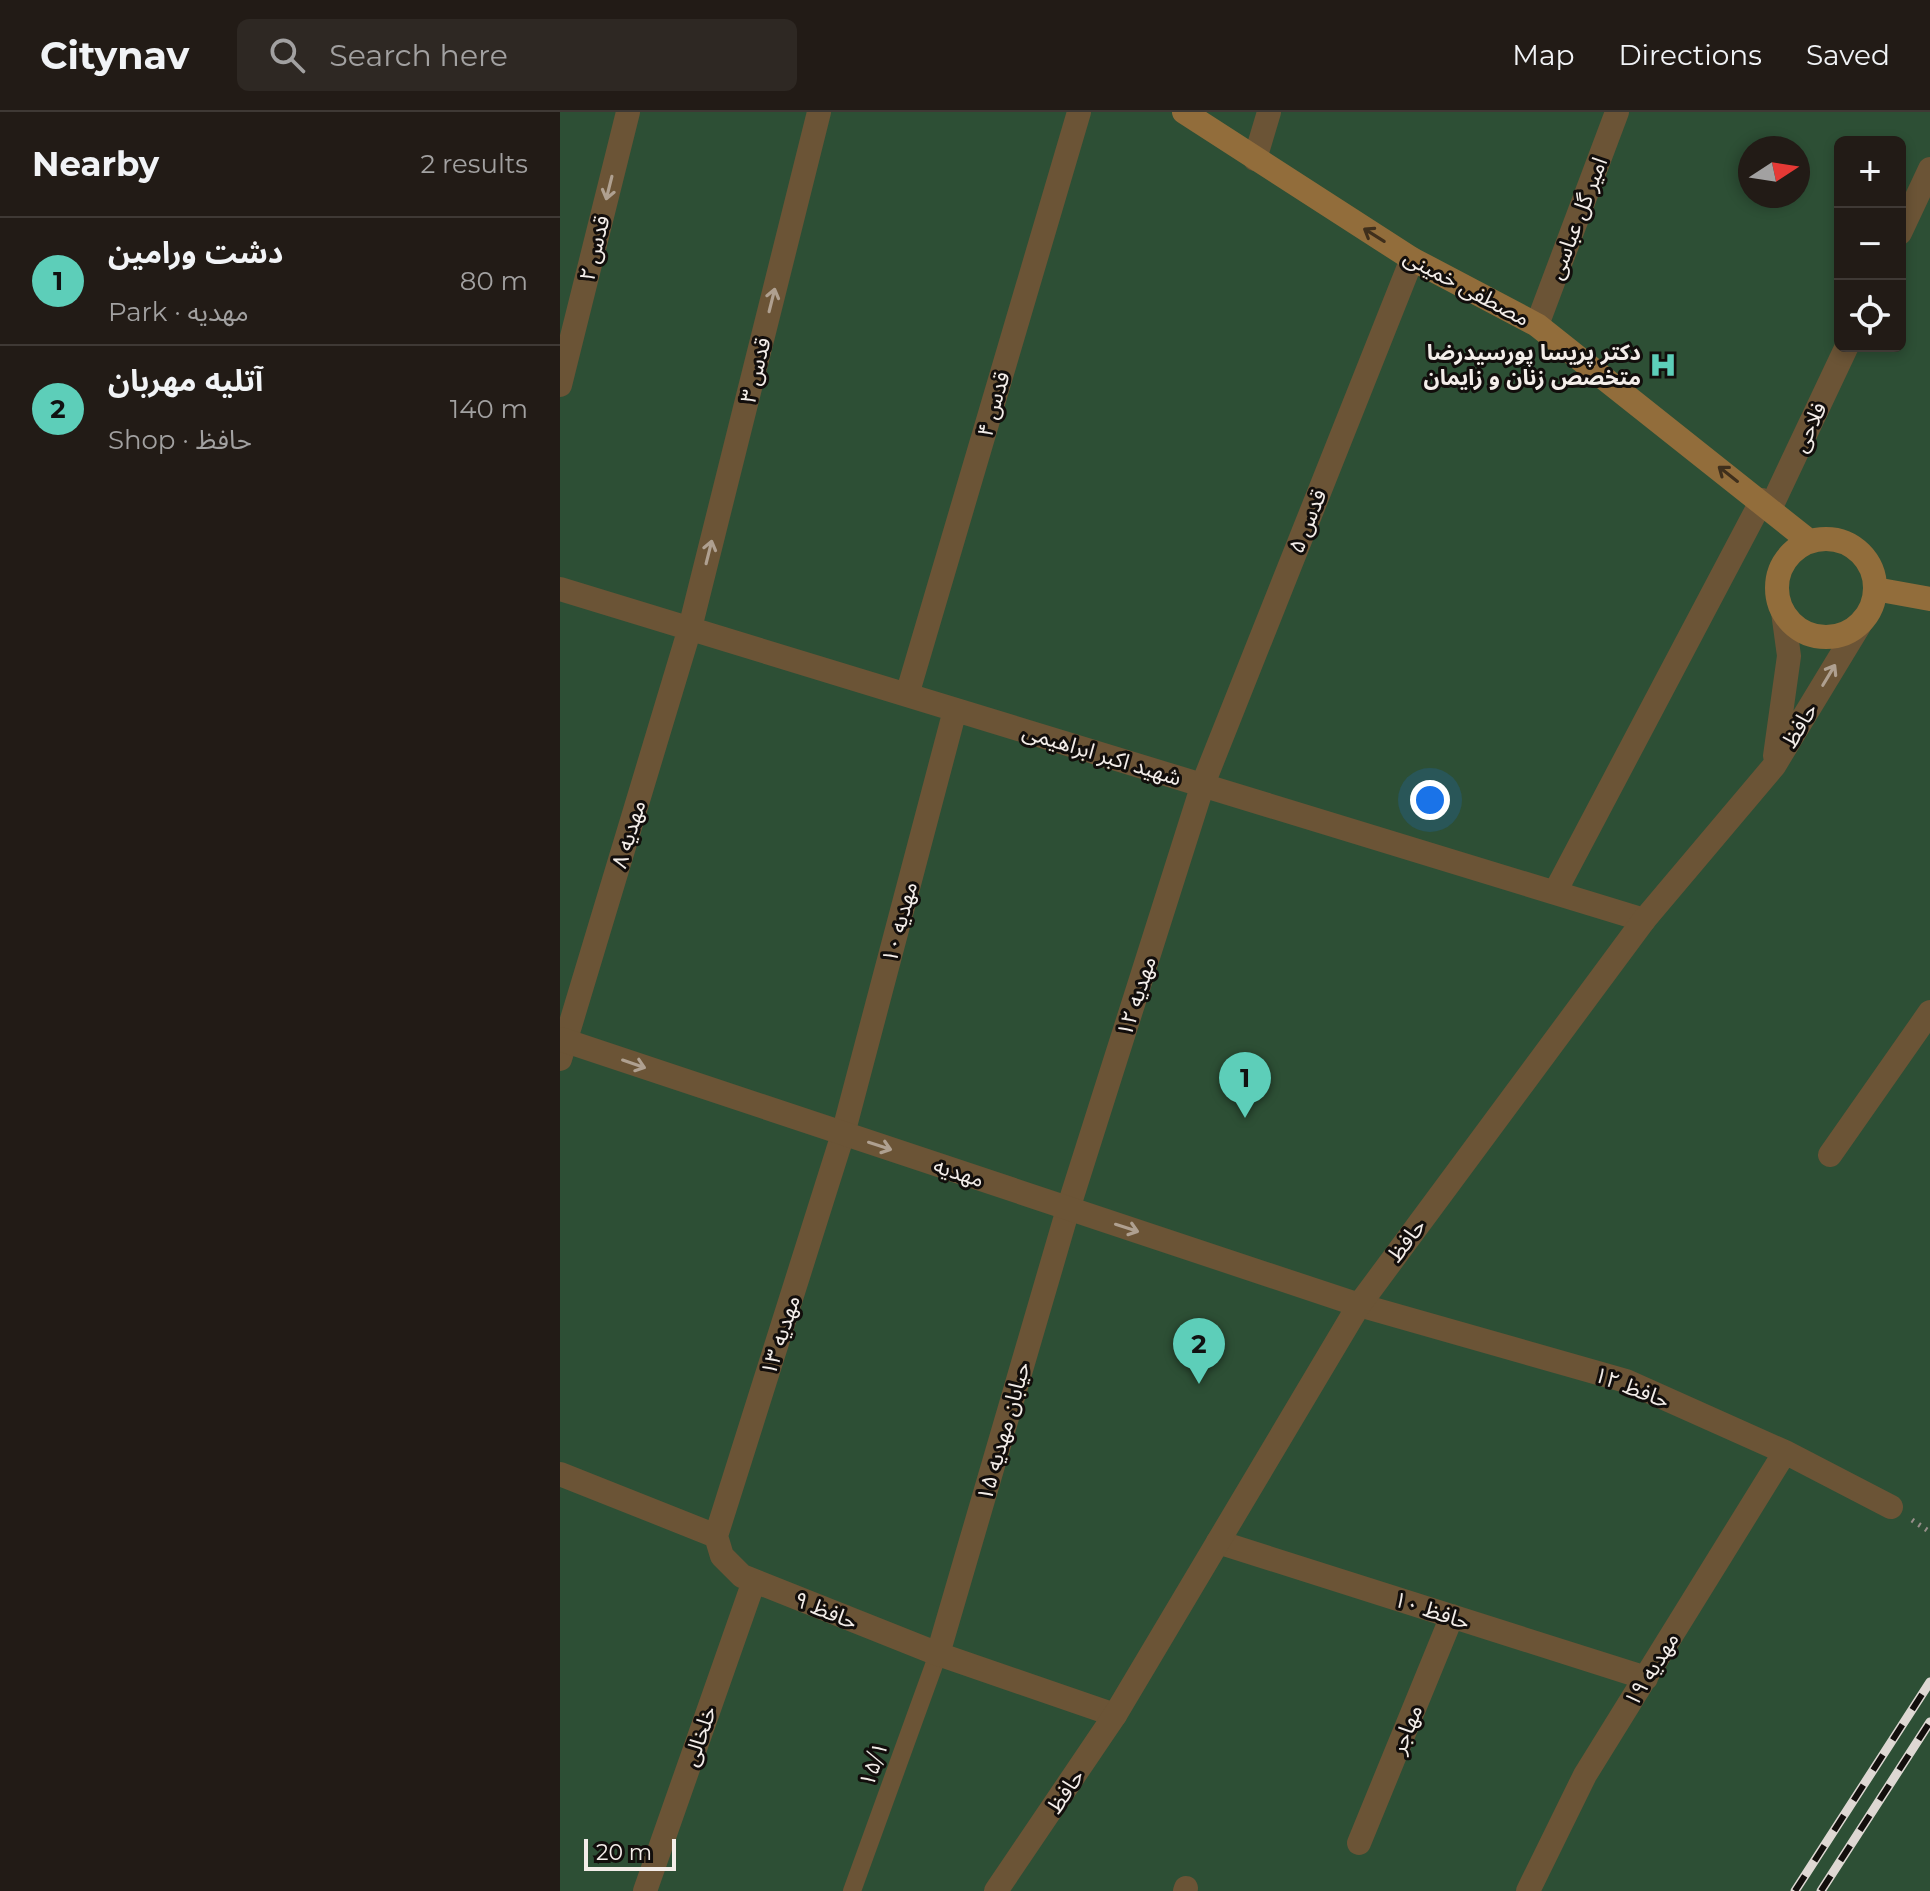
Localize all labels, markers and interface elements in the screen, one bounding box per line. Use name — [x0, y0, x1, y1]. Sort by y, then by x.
search box — [237, 19, 797, 91]
text: Citynav — [40, 32, 189, 79]
icon: search — [265, 33, 309, 77]
text: Search here — [329, 37, 508, 74]
text: Map — [1512, 38, 1574, 72]
text: Directions — [1618, 38, 1762, 72]
text: Saved — [1806, 38, 1890, 72]
north arrow — [1738, 136, 1810, 208]
map controls — [1834, 136, 1906, 352]
button: + — [1834, 136, 1906, 208]
text: Nearby — [32, 143, 159, 185]
text: 2 results — [420, 148, 528, 180]
street label: امیر گل عباسی — [1542, 153, 1613, 283]
one-way arrow — [601, 174, 616, 200]
button: − — [1834, 208, 1906, 280]
street label: قدس ۲ — [573, 213, 616, 284]
one-way arrow — [1363, 226, 1386, 242]
text: دشت ورامین — [108, 234, 283, 271]
street label: مصطفی خمینی — [1399, 243, 1534, 332]
text: 1 — [53, 265, 63, 297]
text: 80 m — [460, 265, 528, 297]
button: locate — [1834, 280, 1906, 352]
one-way arrow — [766, 288, 781, 313]
text: Park · مهدیه — [108, 296, 249, 328]
street label: قدس ۳ — [734, 335, 777, 406]
place label: دکتر پریسا پورسیدرضا متخصص زنان و زایمان — [1423, 339, 1641, 391]
hospital icon: دکتر پریسا پورسیدرضا متخصص زنان و زایمان — [1648, 350, 1678, 380]
text: آتلیه مهربان — [108, 362, 263, 399]
street label: قدس ۴ — [971, 368, 1016, 440]
text: 2 — [50, 393, 66, 425]
text: 140 m — [450, 393, 528, 425]
street label: فلاحی — [1786, 398, 1833, 457]
text: Shop · حافظ — [108, 424, 252, 456]
one-way arrow — [1718, 465, 1739, 482]
street label: قدس ۵ — [1282, 485, 1332, 557]
one-way arrow — [703, 540, 718, 566]
one-way arrow — [1821, 664, 1837, 687]
street label: حافظ — [1776, 698, 1823, 753]
street label: شهید اکبر ابراهیمی — [1019, 717, 1185, 791]
your location — [1410, 780, 1450, 820]
street label: مهدیه ۸ — [605, 797, 652, 872]
street label: مهدیه ۱۰ — [876, 879, 923, 966]
street label: مهدیه ۱۲ — [1111, 953, 1162, 1040]
pin: 1 — [1219, 1052, 1271, 1118]
one-way arrow — [621, 1057, 646, 1072]
one-way arrow — [868, 1140, 893, 1155]
street label: مهدیه — [930, 1152, 988, 1193]
street label: حافظ — [1381, 1213, 1431, 1267]
one-way arrow — [1115, 1221, 1140, 1236]
street label: مهدیه ۱۳ — [755, 1292, 806, 1379]
pin: 2 — [1173, 1318, 1225, 1384]
street label: حیابان مهدیه ۱۵ — [971, 1358, 1036, 1504]
street label: حافظ ۱۲ — [1590, 1361, 1673, 1414]
street label: حافظ ۹ — [790, 1586, 861, 1635]
street label: حافظ ۱۰ — [1390, 1586, 1473, 1635]
street label: مهدیه ۱۹ — [1618, 1627, 1685, 1711]
street label: مهاجر — [1384, 1701, 1428, 1759]
street label: خلخالی — [677, 1702, 722, 1770]
street label: ۱۵/۱ — [853, 1738, 894, 1790]
street label: حافظ — [1041, 1764, 1090, 1819]
scale bar — [584, 1835, 676, 1871]
text: 20 m — [596, 1839, 652, 1866]

